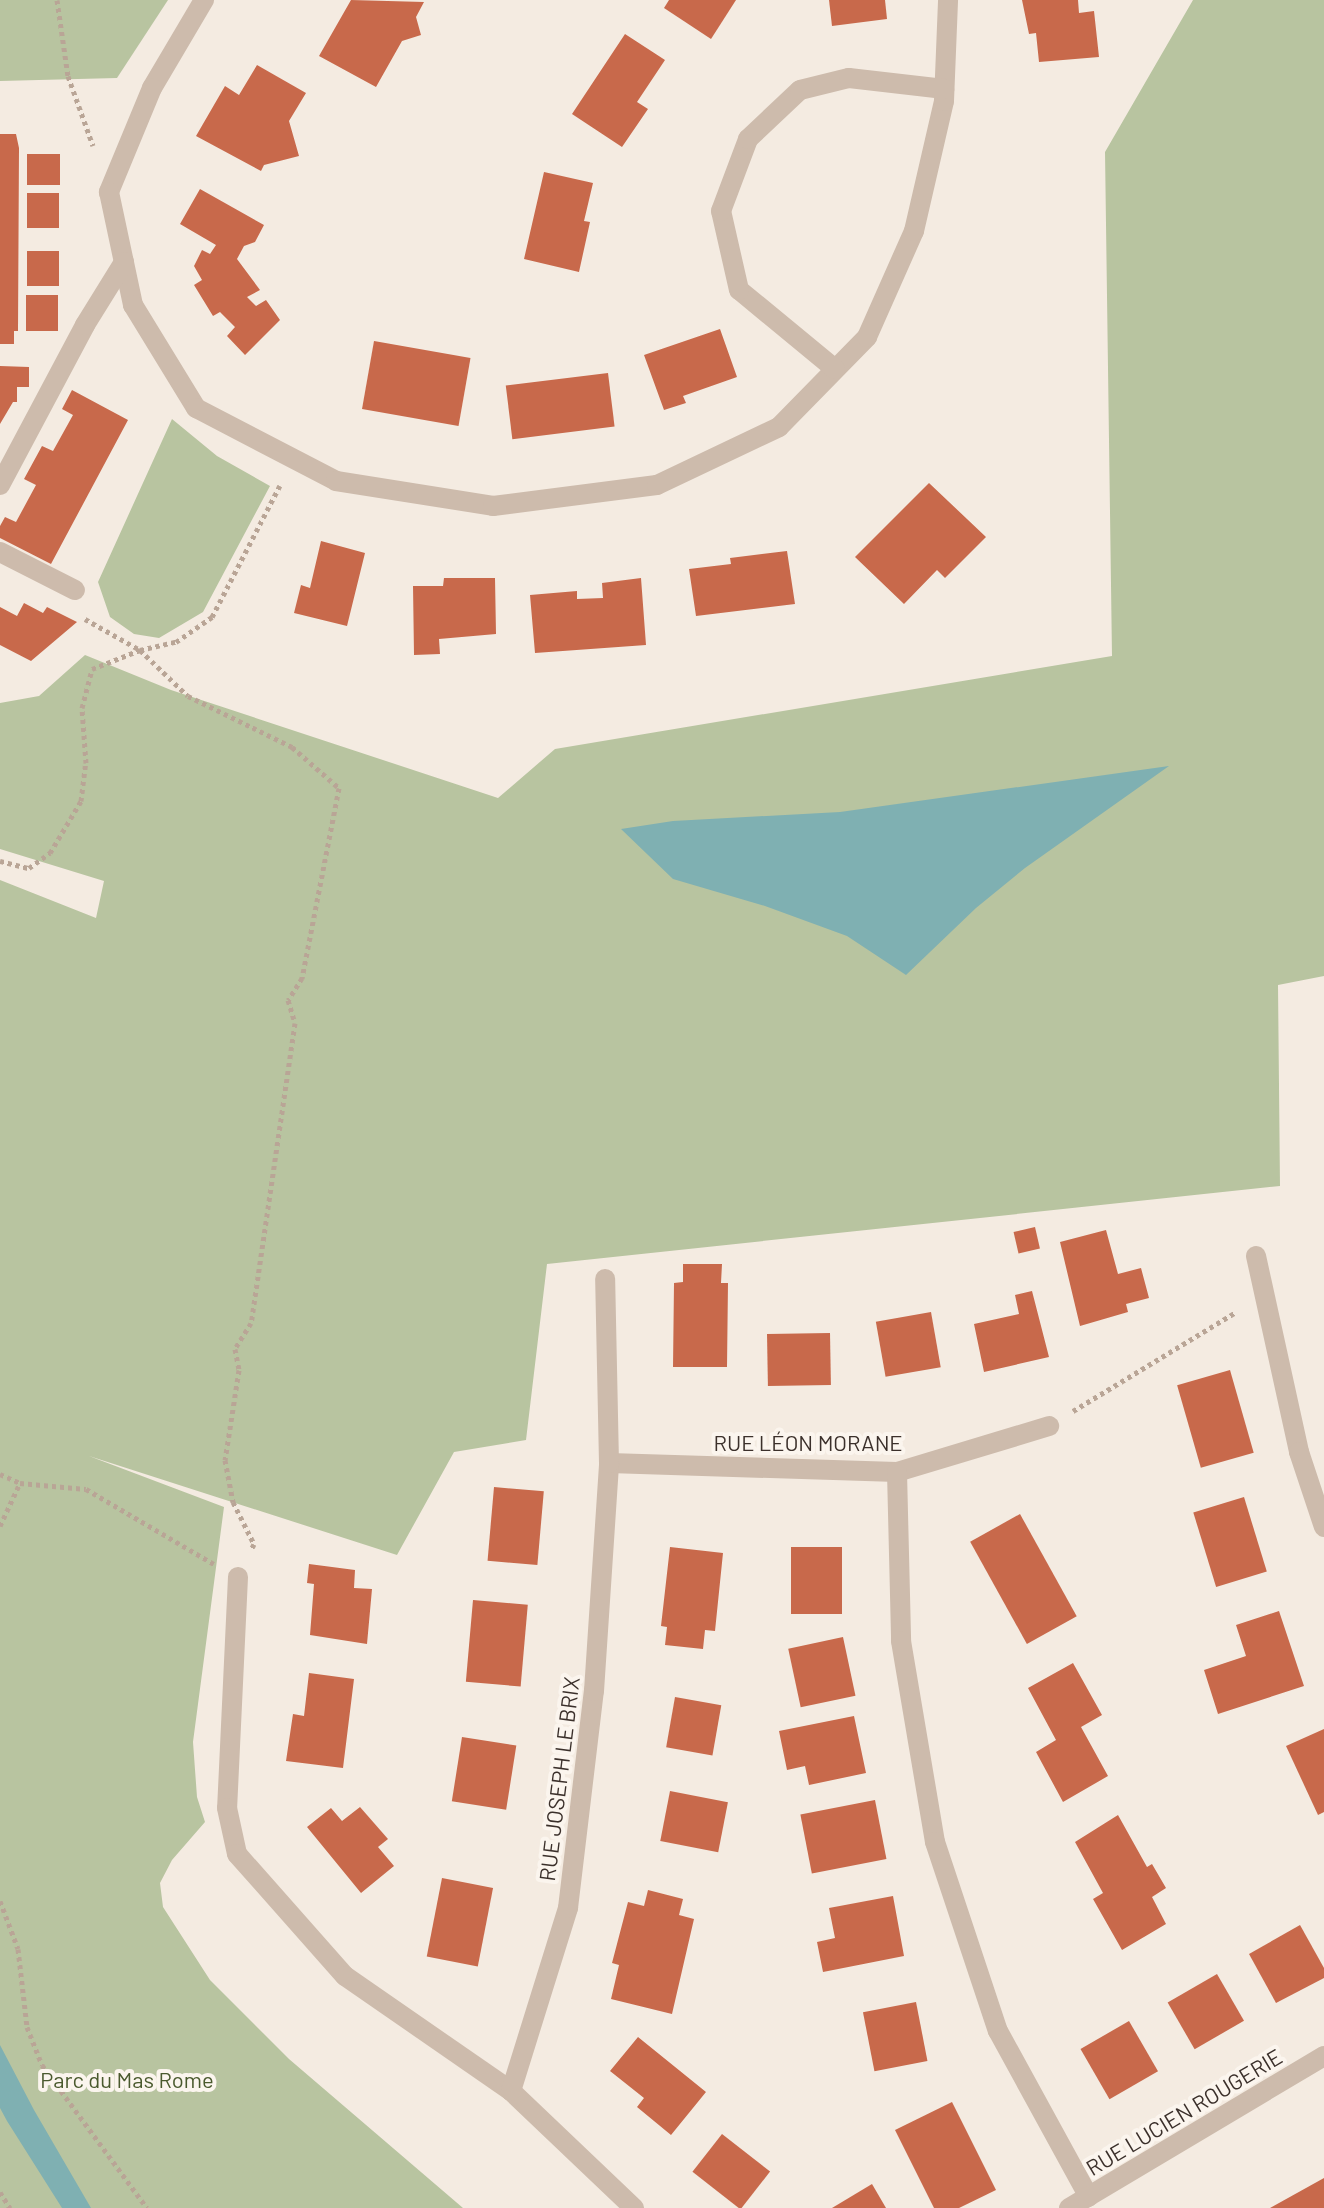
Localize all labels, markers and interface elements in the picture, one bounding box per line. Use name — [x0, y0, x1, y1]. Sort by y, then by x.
street label: RUE LÉON MORANE — [713, 1430, 903, 1456]
street label: RUE JOSEPH LE BRIX — [533, 1675, 585, 1883]
street label: RUE LUCIEN ROUGERIE — [1081, 2043, 1287, 2181]
park label: Parc du Mas Rome — [40, 2067, 214, 2093]

